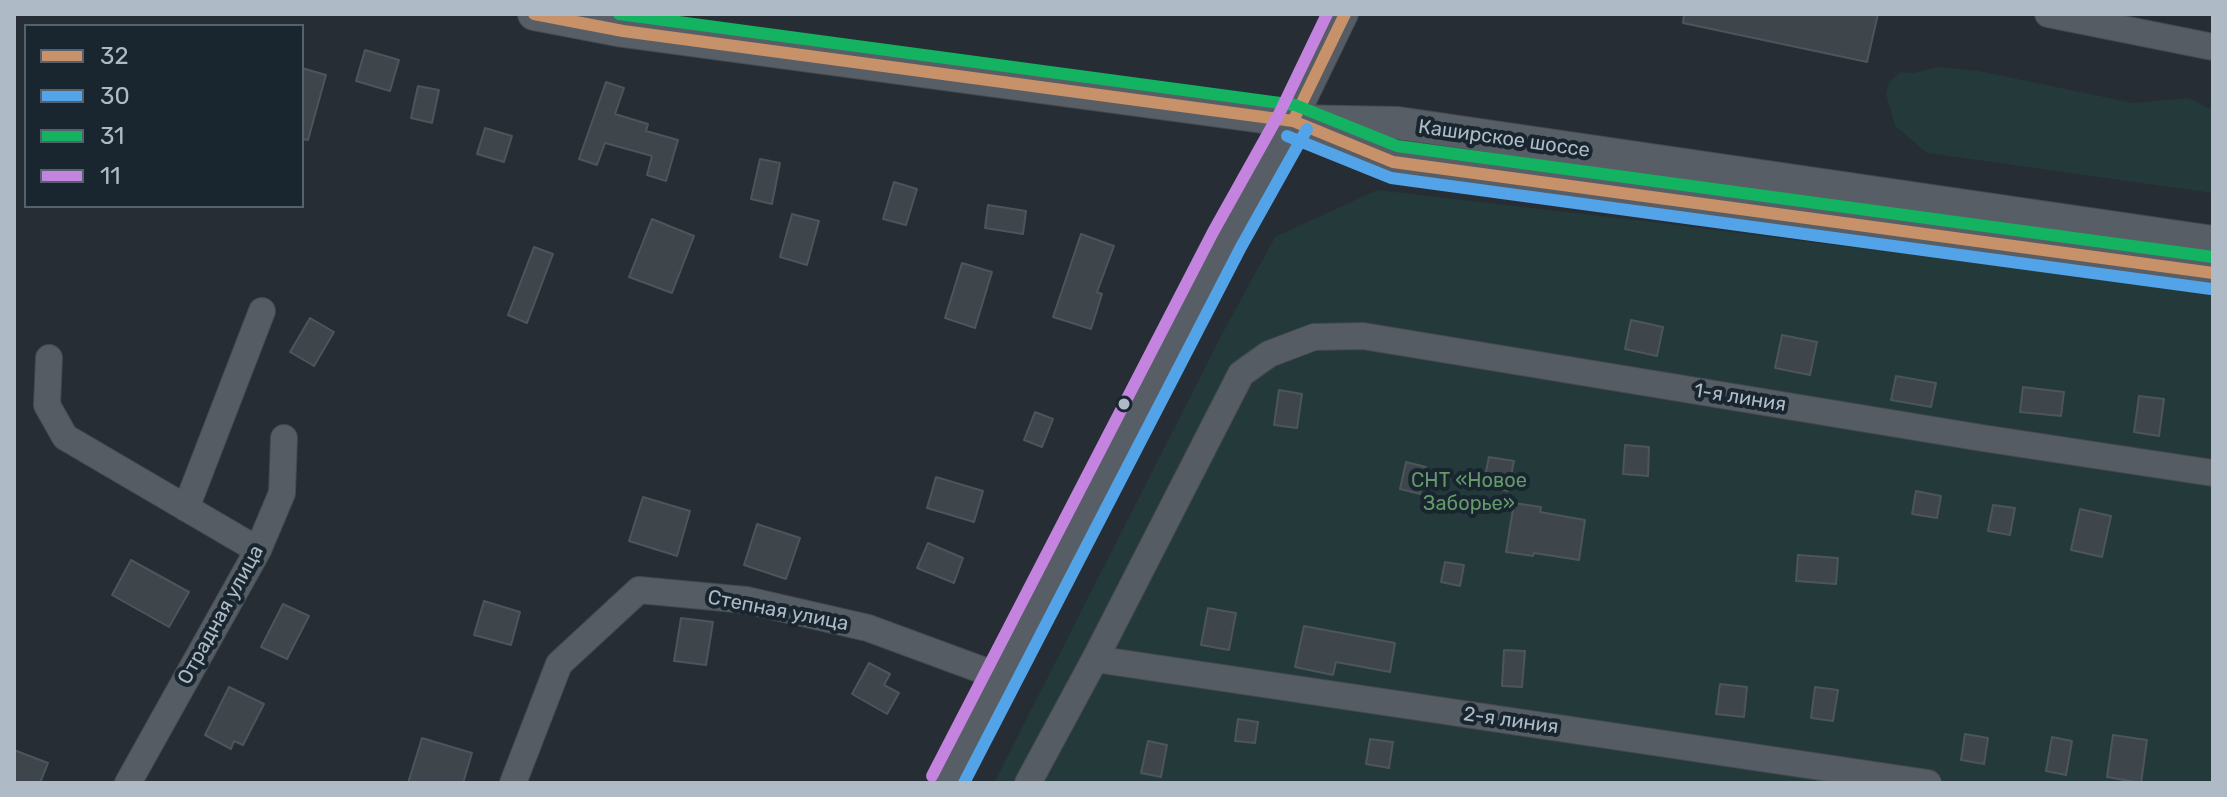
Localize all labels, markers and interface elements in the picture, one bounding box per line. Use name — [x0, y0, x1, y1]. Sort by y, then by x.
legend — [24, 24, 304, 208]
text: 32 — [100, 42, 129, 70]
text: 30 — [100, 82, 130, 110]
street label: Каширское шоссе — [1417, 115, 1591, 163]
text: 31 — [100, 122, 124, 150]
text: 11 — [100, 162, 121, 190]
street label: 1-я линия — [1692, 379, 1788, 417]
unlabelled marker — [1116, 396, 1132, 412]
park label: СНТ «Новое Заборье» — [1411, 469, 1527, 516]
street label: Отрадная улица — [173, 541, 269, 689]
street label: Степная улица — [705, 586, 851, 636]
street label: 2-я линия — [1462, 702, 1560, 740]

